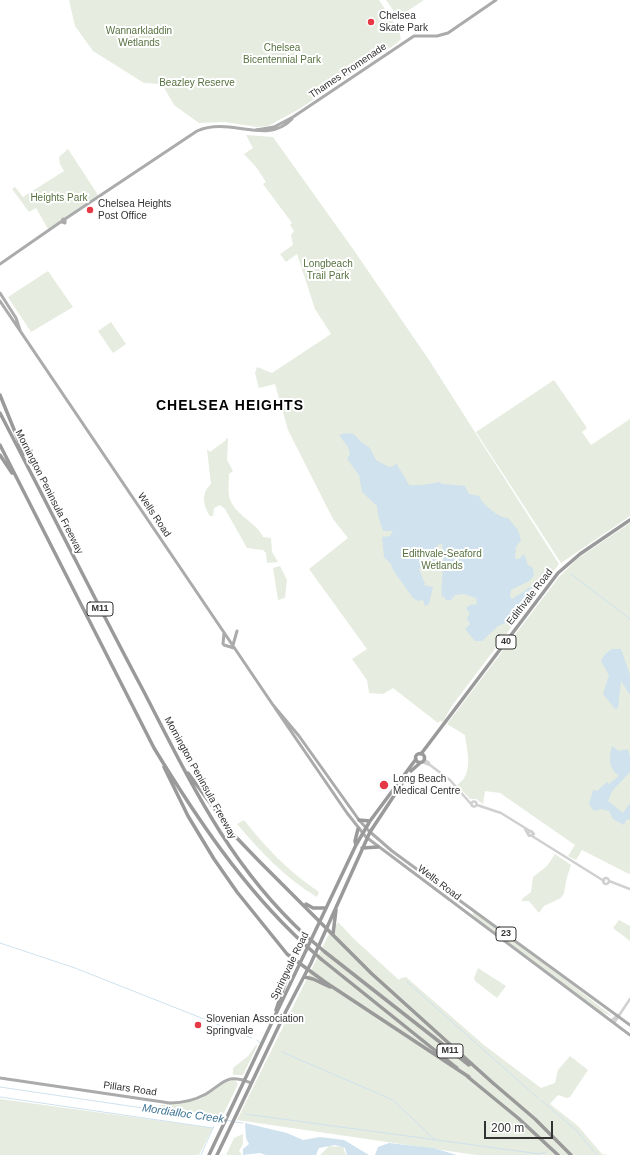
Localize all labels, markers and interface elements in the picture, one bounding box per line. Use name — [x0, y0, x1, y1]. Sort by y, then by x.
place label: Chelsea Skate Park — [379, 10, 428, 34]
marker: Chelsea Skate Park — [366, 17, 376, 27]
park label: Wannarkladdin Wetlands — [106, 25, 172, 48]
street label: Thames Promenade — [307, 41, 389, 101]
park label: Chelsea Bicentennial Park — [243, 42, 321, 66]
park label: Beazley Reserve — [159, 77, 235, 89]
park label: Heights Park — [30, 192, 88, 204]
place label: Chelsea Heights Post Office — [98, 198, 171, 222]
marker: Chelsea Heights Post Office — [85, 205, 95, 215]
park label: Longbeach Trail Park — [303, 258, 353, 282]
district label: CHELSEA HEIGHTS — [156, 398, 304, 414]
street label: Mornington Peninsula Freeway — [12, 428, 86, 556]
street label: Wells Road — [135, 491, 173, 539]
park label: Edithvale-Seaford Wetlands — [402, 548, 482, 572]
street label: Edithvale Road — [504, 567, 556, 627]
road number: M11 — [87, 602, 113, 616]
road number: 40 — [496, 635, 516, 649]
street label: Mornington Peninsula Freeway — [161, 715, 239, 841]
place label: Long Beach Medical Centre — [393, 773, 460, 796]
marker: Long Beach Medical Centre — [378, 779, 390, 791]
street label: Wells Road — [415, 863, 463, 903]
road number: 23 — [496, 927, 516, 941]
street label: Springvale Road — [268, 930, 312, 1002]
place label: Slovenian Association Springvale — [206, 1013, 304, 1036]
marker: Slovenian Association Springvale — [193, 1020, 203, 1030]
road number: M11 — [437, 1044, 463, 1058]
street label: Pillars Road — [102, 1079, 158, 1099]
water label: Mordialloc Creek — [141, 1102, 225, 1126]
scale bar — [486, 1113, 555, 1139]
text: 200 m — [491, 1121, 524, 1135]

